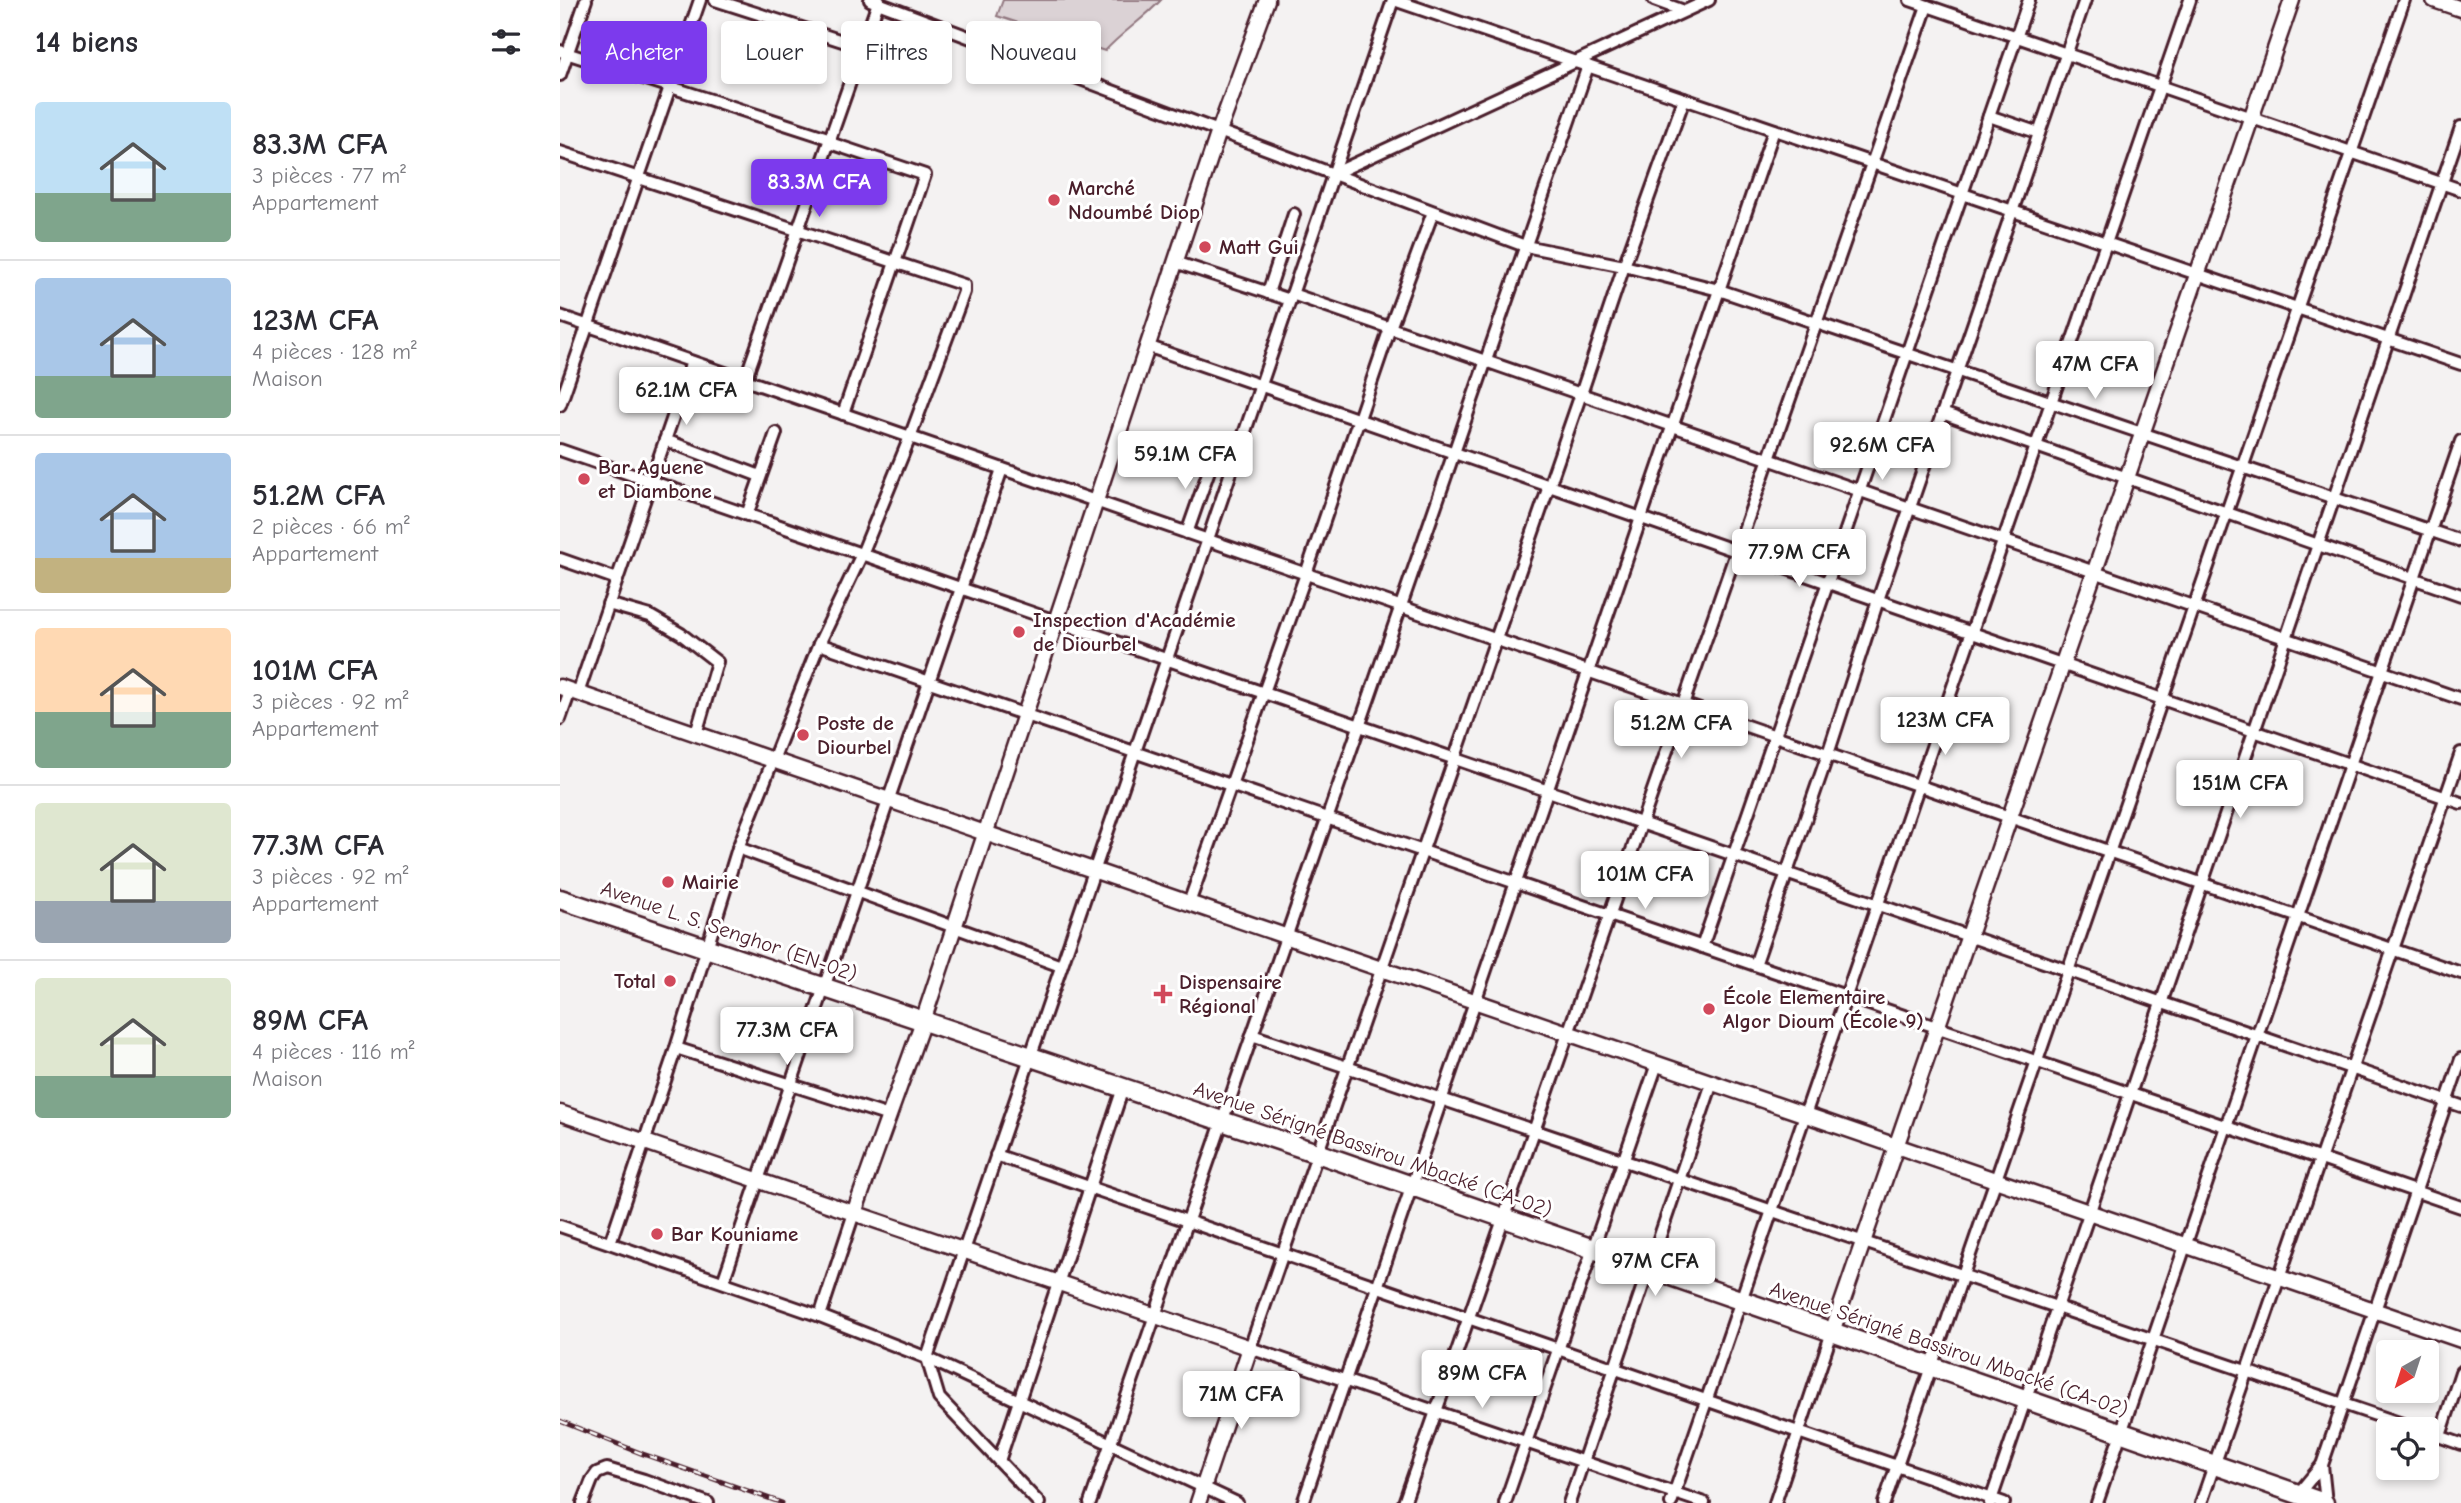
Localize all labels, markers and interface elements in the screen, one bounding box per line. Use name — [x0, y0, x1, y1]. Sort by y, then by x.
chip: Acheter — [581, 21, 707, 84]
chip: Louer — [721, 21, 827, 84]
chip: Filtres — [841, 21, 952, 84]
chip: Nouveau — [966, 21, 1101, 84]
icon: filters — [487, 23, 525, 61]
text: 14 biens — [35, 25, 138, 60]
text: 83.3M CFA — [252, 127, 387, 162]
icon: home — [91, 130, 175, 214]
pin: 83.3M CFA — [739, 160, 899, 219]
text: 3 pièces · 77 m² — [252, 162, 406, 189]
text: 83.3M CFA — [767, 168, 871, 195]
place label: Marché Ndoumbé Diop — [1068, 176, 1200, 224]
text: Appartement — [252, 189, 378, 216]
marker: Marché Ndoumbé Diop — [1046, 192, 1062, 208]
place label: Matt Gui — [1219, 235, 1299, 259]
marker: Matt Gui — [1197, 239, 1213, 255]
text: 123M CFA — [252, 303, 378, 338]
icon: home — [91, 306, 175, 390]
text: 4 pièces · 128 m² — [252, 338, 417, 365]
pin: 47M CFA — [2030, 342, 2160, 401]
text: 47M CFA — [2052, 350, 2138, 377]
text: Maison — [252, 365, 323, 392]
pin: 62.1M CFA — [606, 368, 766, 427]
text: 62.1M CFA — [635, 376, 737, 403]
pin: 92.6M CFA — [1802, 422, 1962, 482]
text: 92.6M CFA — [1830, 431, 1934, 458]
pin: 59.1M CFA — [1105, 432, 1265, 491]
text: 59.1M CFA — [1134, 440, 1236, 467]
place label: Bar Aguene et Diambone — [598, 455, 712, 503]
marker: Bar Aguene et Diambone — [576, 471, 592, 487]
text: 51.2M CFA — [252, 478, 385, 513]
icon: home — [91, 481, 175, 565]
text: 2 pièces · 66 m² — [252, 513, 410, 540]
pin: 77.9M CFA — [1719, 530, 1879, 589]
text: 77.9M CFA — [1748, 538, 1850, 565]
text: Appartement — [252, 540, 378, 567]
place label: Inspection d'Académie de Diourbel — [1033, 608, 1236, 656]
marker: Inspection d'Académie de Diourbel — [1011, 624, 1027, 640]
text: 101M CFA — [252, 653, 378, 688]
icon: home — [91, 656, 175, 740]
text: 3 pièces · 92 m² — [252, 688, 409, 715]
pin: 123M CFA — [1873, 698, 2017, 757]
pin: 51.2M CFA — [1601, 700, 1761, 760]
text: 123M CFA — [1897, 706, 1993, 733]
text: 51.2M CFA — [1630, 709, 1732, 736]
place label: Poste de Diourbel — [817, 711, 894, 759]
text: Appartement — [252, 715, 378, 742]
marker: Poste de Diourbel — [795, 727, 811, 743]
pin: 151M CFA — [2168, 760, 2312, 820]
text: 151M CFA — [2192, 769, 2288, 796]
text: 77.3M CFA — [252, 828, 384, 863]
icon: home — [91, 831, 175, 915]
pin: 101M CFA — [1573, 852, 1717, 911]
text: 101M CFA — [1597, 860, 1693, 887]
text: 3 pièces · 92 m² — [252, 863, 409, 890]
place label: Mairie — [682, 870, 739, 894]
marker: Mairie — [660, 874, 676, 890]
street label: Avenue L. S. Senghor (EN-02) — [598, 876, 860, 986]
text: Appartement — [252, 890, 378, 917]
place label: Total — [614, 969, 656, 993]
place label: Dispensaire Régional — [1179, 970, 1282, 1018]
marker: Total — [662, 973, 678, 989]
marker: Dispensaire Régional — [1153, 984, 1173, 1004]
place label: École Elementaire Algor Dioum (École 9) — [1723, 985, 1924, 1033]
marker: École Elementaire Algor Dioum (École 9) — [1701, 1001, 1717, 1017]
text: 89M CFA — [252, 1003, 368, 1038]
icon: home — [91, 1006, 175, 1090]
pin: 77.3M CFA — [707, 1007, 867, 1067]
text: 77.3M CFA — [736, 1016, 838, 1043]
text: 4 pièces · 116 m² — [252, 1038, 414, 1065]
text: Maison — [252, 1065, 323, 1092]
street label: Avenue Sérigné Bassirou Mbacké (CA-02) — [1191, 1076, 1555, 1222]
place label: Bar Kouniame — [671, 1222, 798, 1246]
marker: Bar Kouniame — [649, 1226, 665, 1242]
pin: 97M CFA — [1590, 1238, 1720, 1298]
text: 97M CFA — [1611, 1247, 1699, 1274]
street label: Avenue Sérigné Bassirou Mbacké (CA-02) — [1767, 1276, 2131, 1422]
north arrow — [2376, 1340, 2440, 1404]
map controls — [2376, 1340, 2439, 1480]
pin: 89M CFA — [1417, 1350, 1547, 1410]
text: 89M CFA — [1438, 1359, 1526, 1386]
pin: 71M CFA — [1176, 1372, 1306, 1431]
text: 71M CFA — [1199, 1380, 1283, 1407]
button: locate — [2376, 1417, 2439, 1480]

